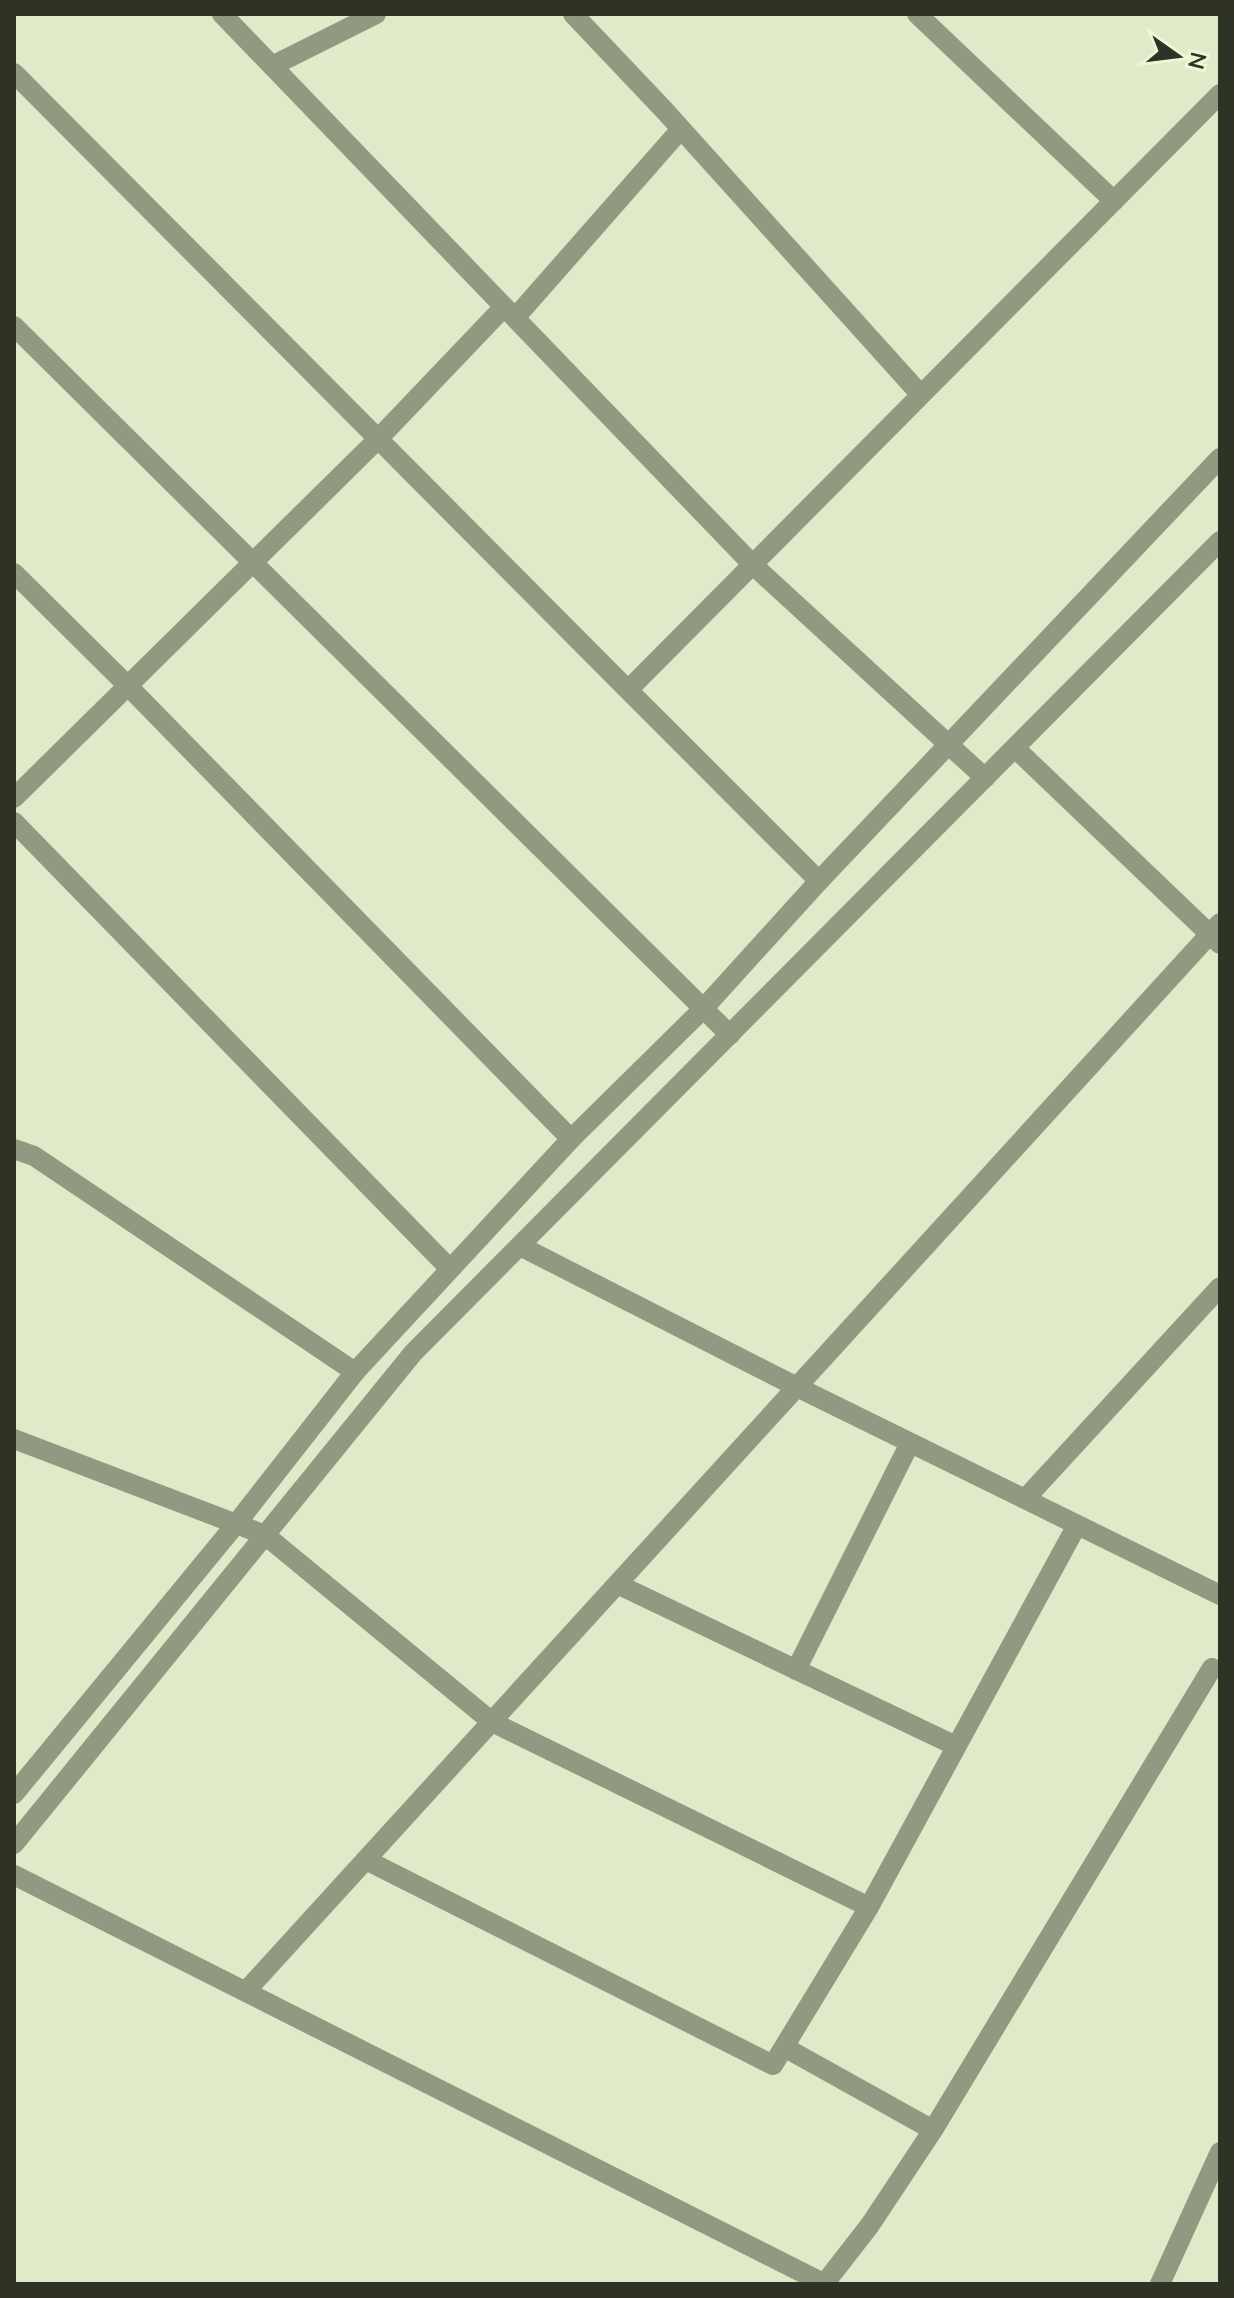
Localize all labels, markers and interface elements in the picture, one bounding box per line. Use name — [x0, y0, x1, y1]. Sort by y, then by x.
north arrow — [1138, 16, 1218, 96]
text: N — [1182, 49, 1213, 72]

